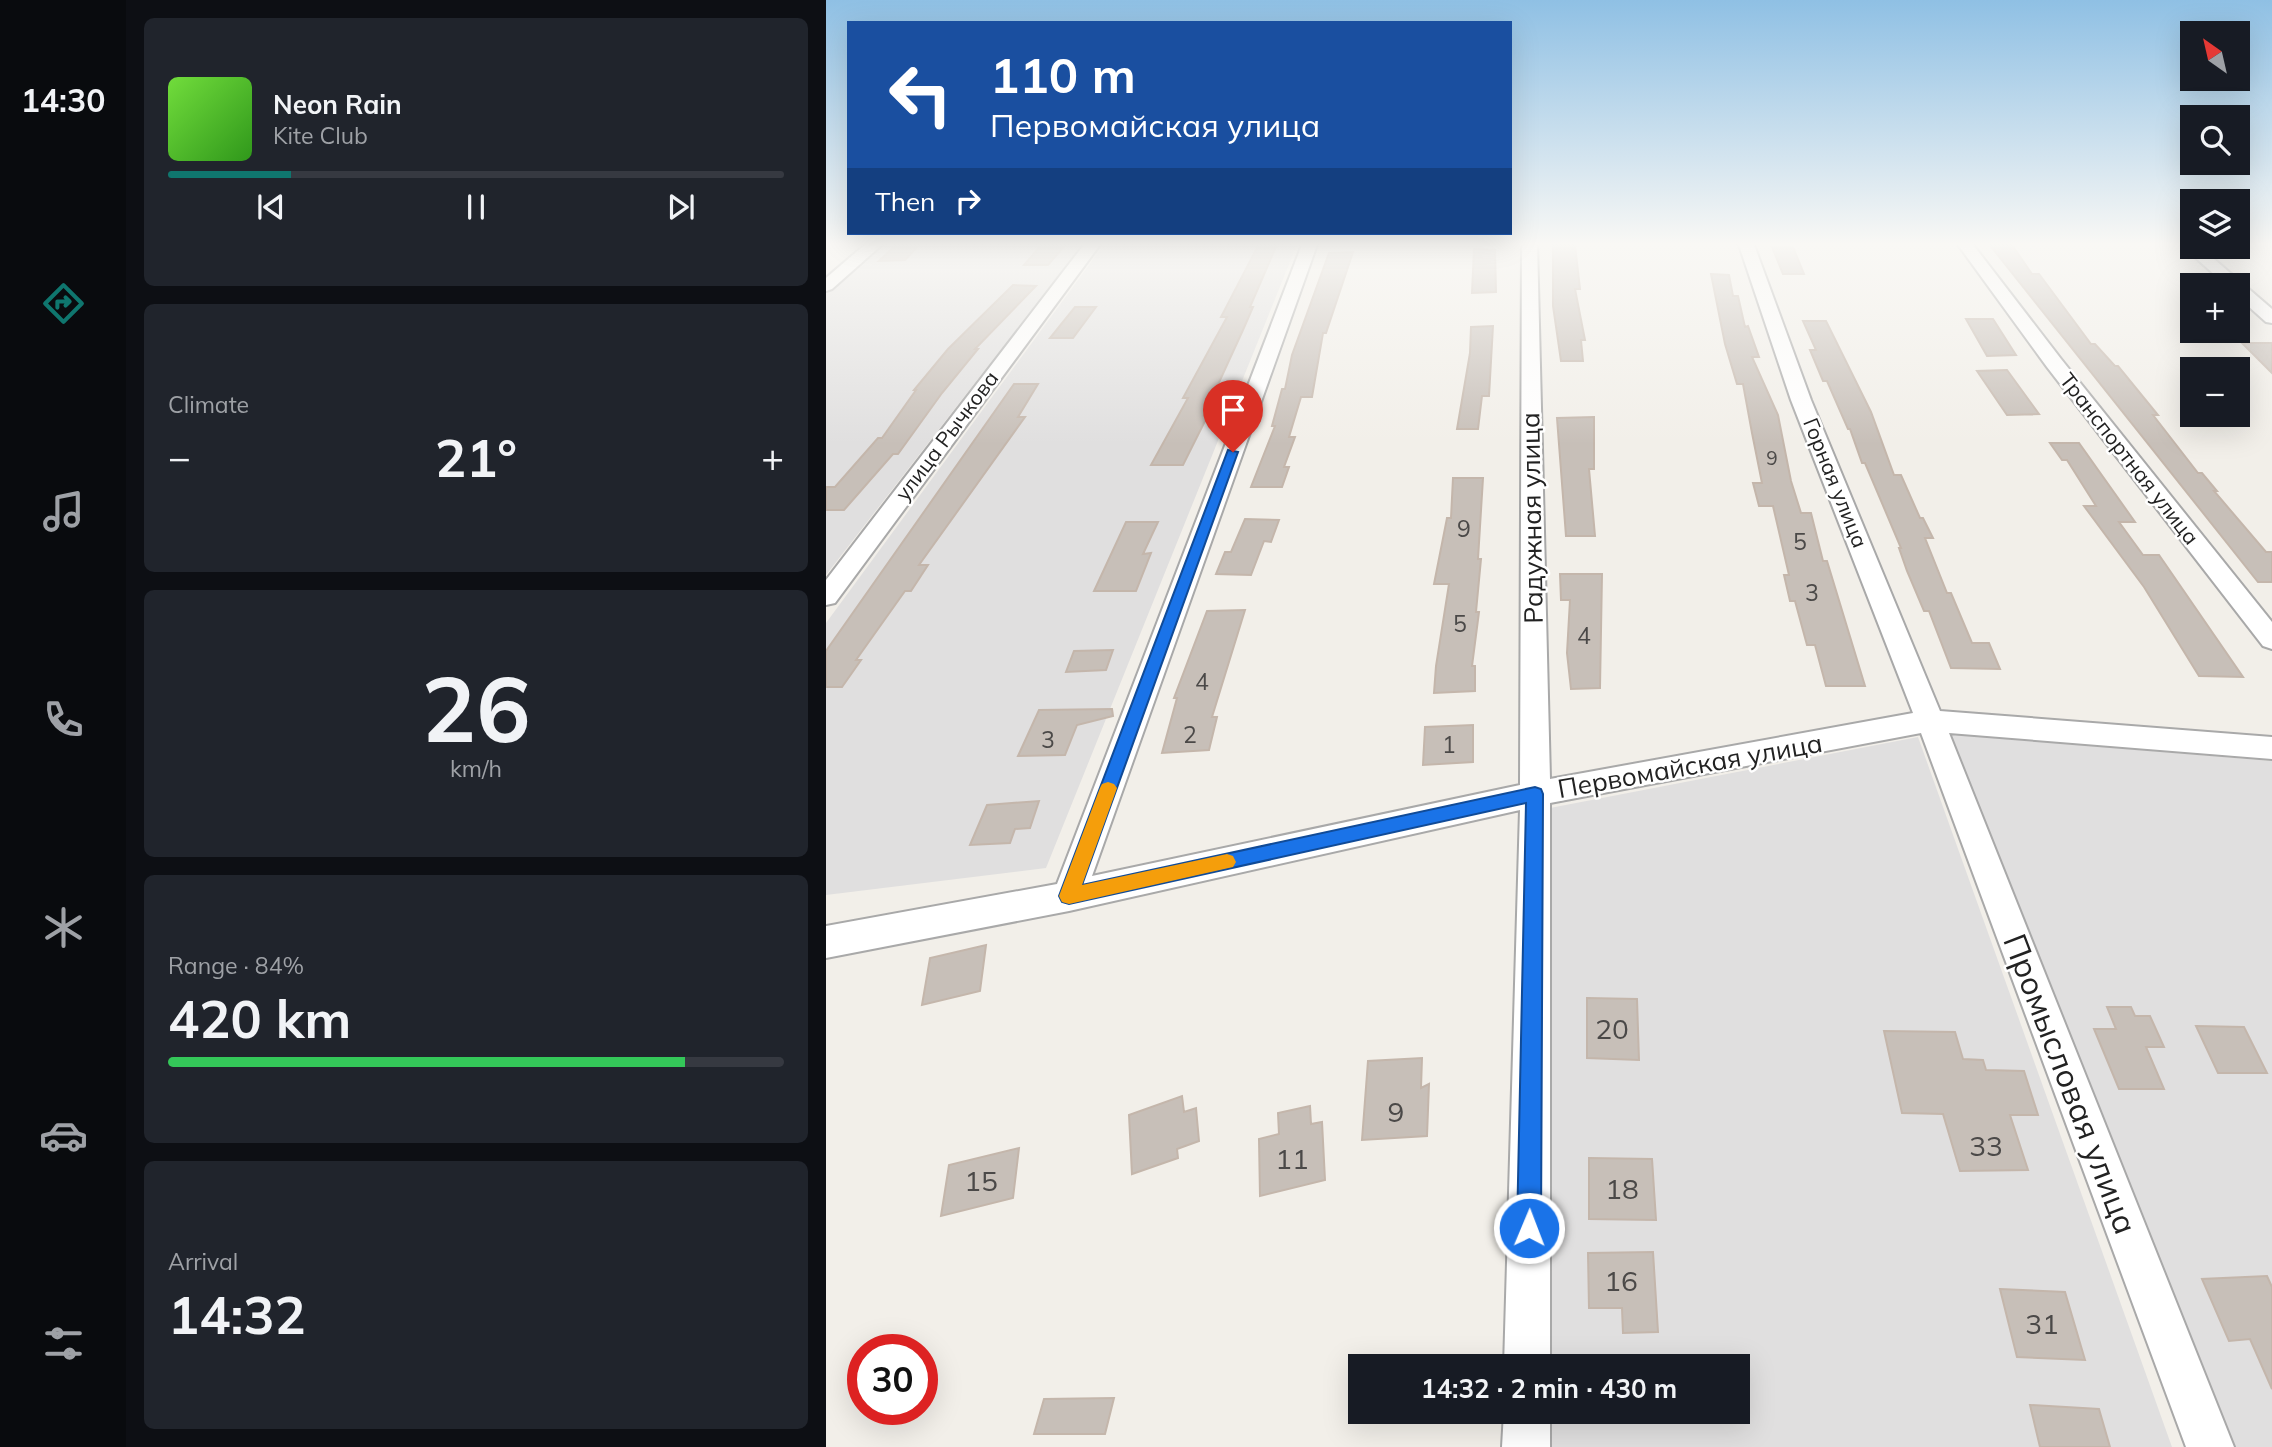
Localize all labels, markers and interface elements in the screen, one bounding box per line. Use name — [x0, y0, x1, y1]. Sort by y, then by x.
north arrow — [2180, 21, 2250, 91]
map controls — [2180, 21, 2250, 427]
text: 110 m — [990, 44, 1136, 105]
icon: left — [875, 49, 966, 140]
text: 14:30 — [21, 80, 105, 120]
text: Neon Rain — [273, 88, 402, 121]
text: Первомайская улица — [990, 105, 1320, 145]
button: search — [2180, 105, 2250, 175]
text: Kite Club — [273, 121, 368, 150]
icon: right — [949, 182, 987, 220]
text: Then — [875, 185, 935, 218]
icon: previous — [252, 188, 290, 226]
icon: pause — [457, 188, 495, 226]
icon: next — [662, 188, 700, 226]
button: layers — [2180, 189, 2250, 259]
button: + — [2180, 273, 2250, 343]
icon: directions — [39, 279, 88, 328]
button: − — [2180, 357, 2250, 427]
street label: улица Рычкова — [889, 365, 1003, 505]
street label: Транспортная улица — [2055, 367, 2205, 549]
pin — [1203, 380, 1263, 452]
text: Climate — [168, 390, 249, 419]
icon: arrive — [1214, 391, 1252, 429]
street label: Радужная улица — [1513, 412, 1550, 624]
street label: Горная улица — [1798, 414, 1874, 551]
text: 21° — [435, 425, 517, 490]
text: − — [168, 433, 191, 481]
text: + — [761, 433, 784, 481]
house number: 9 — [1766, 446, 1778, 470]
icon: music — [39, 487, 88, 536]
house number: 9 — [1457, 514, 1471, 543]
house number: 5 — [1793, 527, 1807, 556]
house number: 3 — [1805, 578, 1819, 607]
house number: 5 — [1453, 609, 1467, 638]
house number: 4 — [1577, 621, 1591, 650]
text: 26 — [421, 651, 531, 765]
house number: 4 — [1195, 667, 1209, 696]
icon: phone — [39, 695, 88, 744]
house number: 2 — [1183, 720, 1197, 749]
house number: 3 — [1041, 725, 1055, 754]
street label: Первомайская улица — [1555, 726, 1825, 805]
house number: 1 — [1442, 730, 1456, 759]
text: km/h — [450, 754, 502, 783]
icon: climate — [39, 903, 88, 952]
street label: Промысловая улица — [1995, 928, 2147, 1239]
text: Range · 84% — [168, 951, 304, 980]
text: 420 km — [168, 986, 351, 1051]
house number: 20 — [1595, 1011, 1629, 1046]
house number: 9 — [1388, 1094, 1404, 1129]
icon: car — [39, 1111, 88, 1160]
house number: 33 — [1969, 1128, 2003, 1163]
house number: 11 — [1275, 1141, 1309, 1176]
house number: 15 — [964, 1163, 998, 1198]
house number: 18 — [1605, 1171, 1639, 1206]
position arrow — [1492, 1191, 1566, 1265]
text: Arrival — [168, 1247, 238, 1276]
house number: 16 — [1604, 1263, 1638, 1298]
text: 14:32 — [168, 1282, 306, 1347]
house number: 31 — [2025, 1306, 2059, 1341]
icon: filters — [39, 1319, 88, 1368]
speed limit sign: 30 — [847, 1334, 938, 1425]
text: 14:32 · 2 min · 430 m — [1421, 1372, 1677, 1405]

